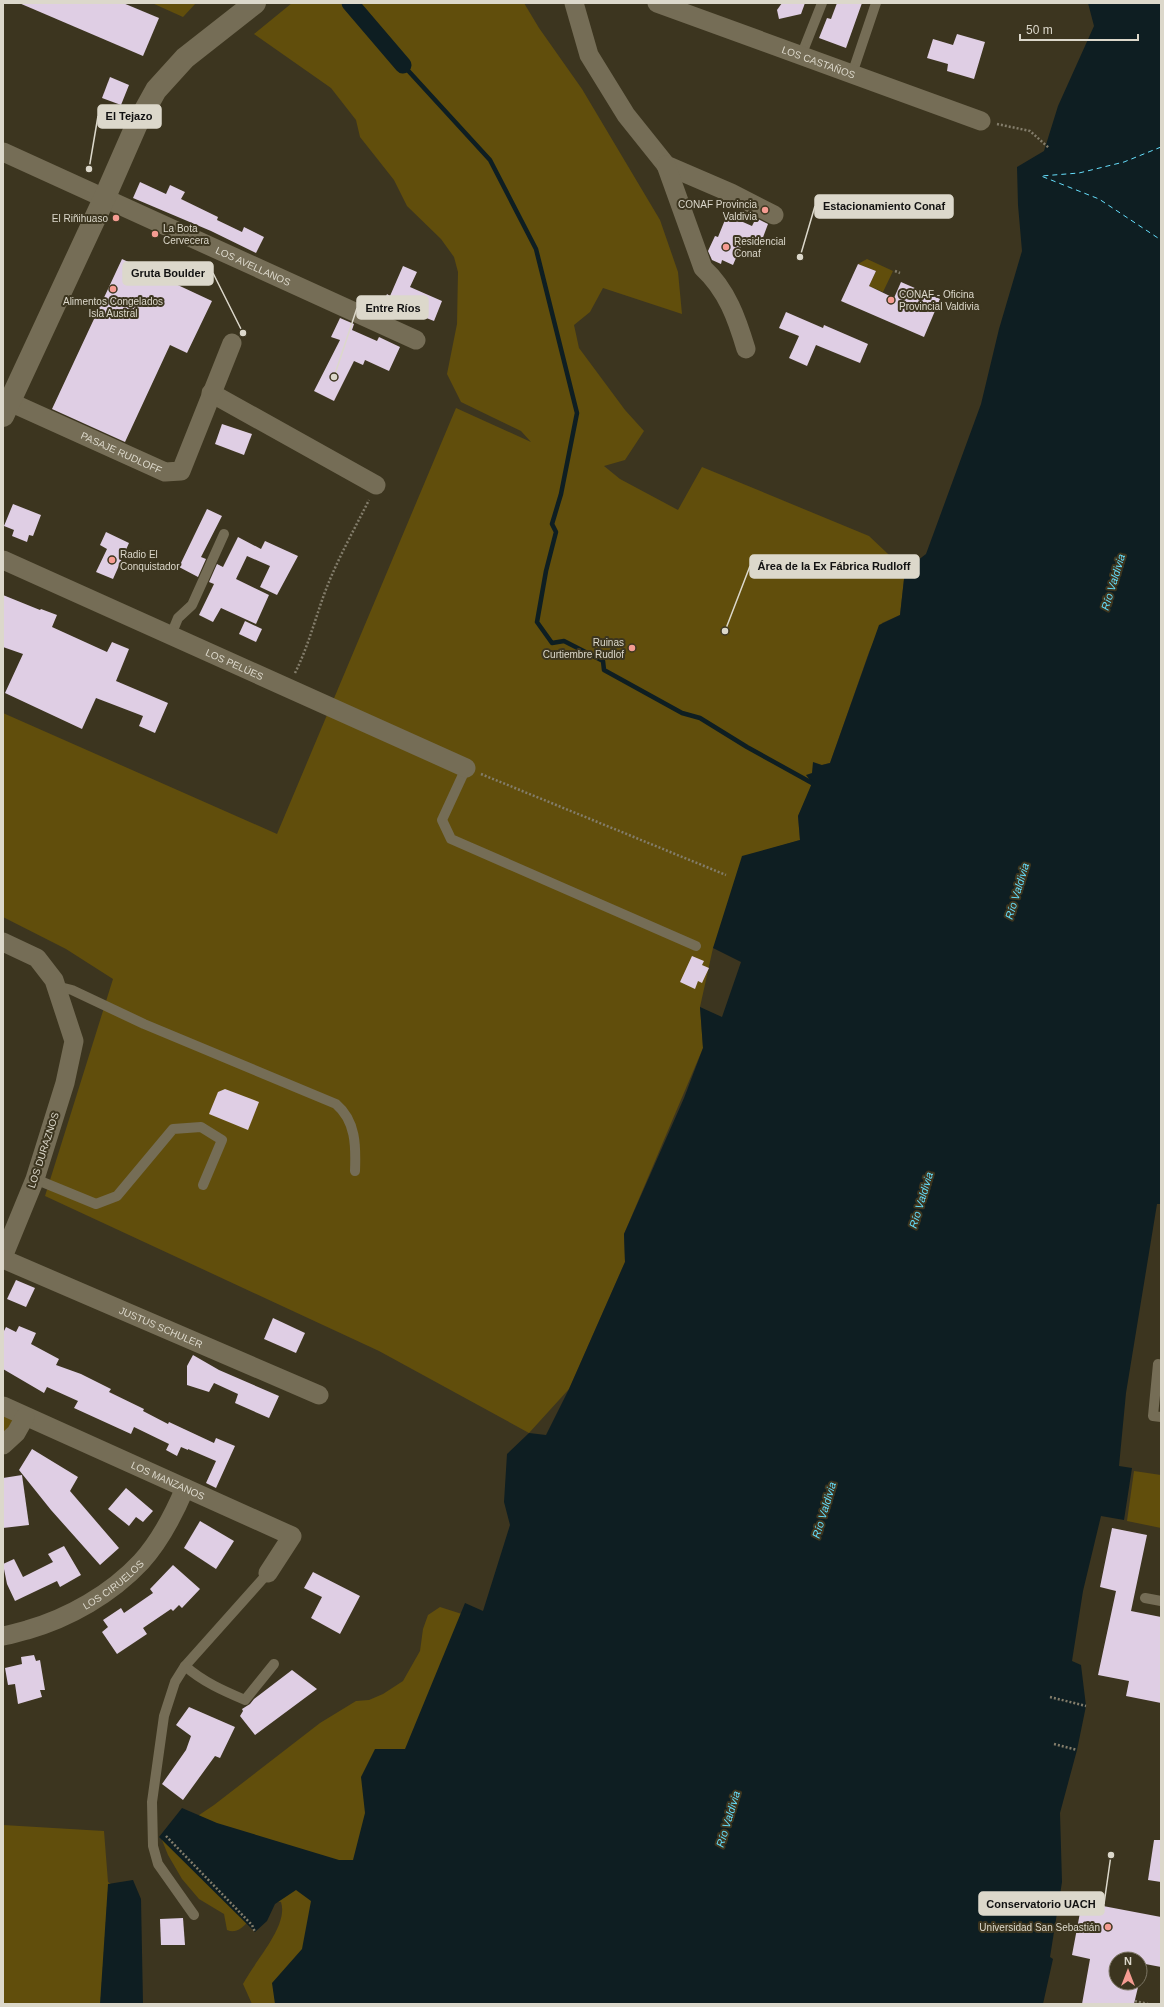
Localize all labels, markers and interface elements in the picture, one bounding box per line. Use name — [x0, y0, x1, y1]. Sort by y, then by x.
scale bar — [1020, 16, 1138, 42]
text: 50 m — [1026, 23, 1053, 37]
street label: LOS CASTAÑOS — [780, 44, 857, 81]
callout: El Tejazo — [98, 105, 161, 128]
text: El Tejazo — [106, 110, 153, 122]
callout: Estacionamiento Conaf — [815, 195, 953, 218]
place label: CONAF Provincia Valdivia — [678, 199, 757, 222]
text: Estacionamiento Conaf — [823, 200, 945, 212]
marker: CONAF Provincia Valdivia — [760, 205, 770, 215]
place label: El Riñihuaso — [52, 213, 108, 224]
marker: El Riñihuaso — [111, 213, 121, 223]
place label: La Bota Cervecera — [163, 223, 210, 246]
marker: La Bota Cervecera — [150, 229, 160, 239]
place label: Residencial Conaf — [734, 236, 786, 259]
marker: Residencial Conaf — [721, 242, 731, 252]
street label: LOS AVELLANOS — [214, 245, 293, 288]
callout: Gruta Boulder — [123, 262, 213, 285]
text: Gruta Boulder — [131, 267, 206, 279]
marker: Alimentos Congelados Isla Austral — [108, 284, 118, 294]
place label: CONAF - Oficina Provincial Valdivia — [899, 289, 980, 312]
marker: CONAF - Oficina Provincial Valdivia — [886, 295, 896, 305]
place label: Alimentos Congelados Isla Austral — [63, 296, 163, 319]
callout: Entre Ríos — [357, 296, 428, 319]
text: Entre Ríos — [365, 302, 421, 314]
street label: PASAJE RUDLOFF — [79, 430, 164, 476]
place label: Radio El Conquistador — [120, 549, 180, 572]
water label: Río Valdivia — [1099, 552, 1127, 612]
marker: Radio El Conquistador — [107, 555, 117, 565]
callout: Área de la Ex Fábrica Rudloff — [750, 555, 919, 578]
text: Área de la Ex Fábrica Rudloff — [758, 560, 911, 572]
place label: Ruinas Curtiembre Rudlof — [543, 637, 624, 660]
marker: Ruinas Curtiembre Rudlof — [627, 643, 637, 653]
street label: LOS PELÚES — [204, 647, 265, 682]
water label: Río Valdivia — [1003, 861, 1031, 921]
street label: LOS DURAZNOS — [26, 1111, 61, 1189]
water label: Río Valdivia — [907, 1170, 935, 1230]
street label: JUSTUS SCHULER — [117, 1305, 204, 1350]
street label: LOS MANZANOS — [129, 1459, 207, 1502]
water label: Río Valdivia — [810, 1480, 838, 1540]
street label: LOS CIRUELOS — [81, 1558, 146, 1612]
water label: Río Valdivia — [714, 1789, 742, 1849]
callout: Conservatorio UACH — [979, 1892, 1104, 1915]
text: Conservatorio UACH — [986, 1898, 1096, 1910]
place label: Universidad San Sebastián — [979, 1922, 1100, 1933]
marker: Universidad San Sebastián — [1103, 1922, 1113, 1932]
north arrow — [1108, 1951, 1148, 1991]
text: N — [1124, 1955, 1132, 1967]

